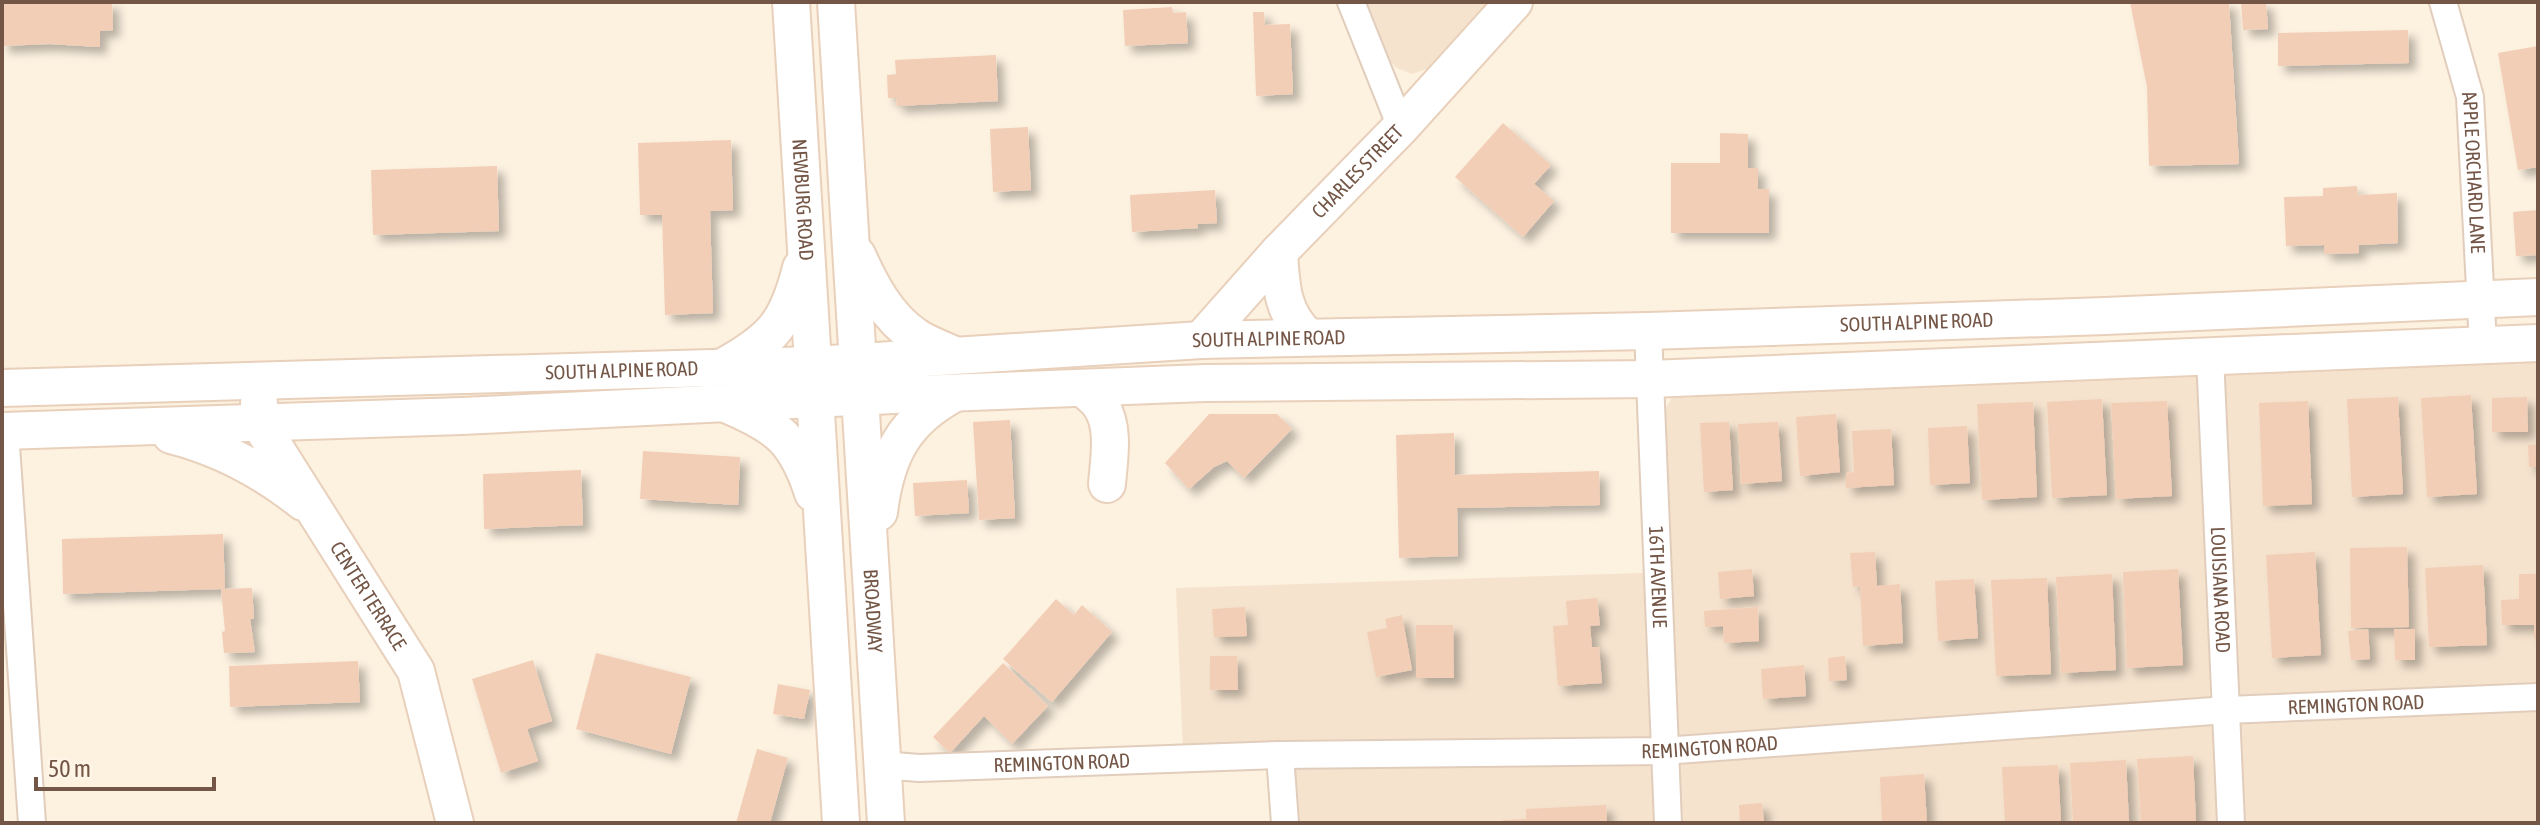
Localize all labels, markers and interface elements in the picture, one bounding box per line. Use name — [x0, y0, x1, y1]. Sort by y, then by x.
street label: APPLE ORCHARD LANE — [2458, 88, 2490, 254]
street label: CHARLES STREET — [1307, 120, 1408, 223]
street label: NEWBURG ROAD — [788, 138, 819, 261]
street label: SOUTH ALPINE ROAD — [1840, 308, 1994, 336]
street label: SOUTH ALPINE ROAD — [1192, 325, 1346, 352]
street label: SOUTH ALPINE ROAD — [545, 356, 699, 384]
street label: 16TH AVENUE — [1645, 525, 1672, 629]
street label: LOUISIANA ROAD — [2207, 526, 2235, 653]
street label: CENTER TERRACE — [326, 537, 412, 654]
street label: BROADWAY — [860, 568, 888, 653]
street label: REMINGTON ROAD — [2287, 690, 2425, 718]
street label: REMINGTON ROAD — [1641, 731, 1778, 762]
scale bar — [36, 741, 214, 791]
street label: REMINGTON ROAD — [993, 748, 1130, 776]
text: 50 m — [48, 755, 91, 782]

